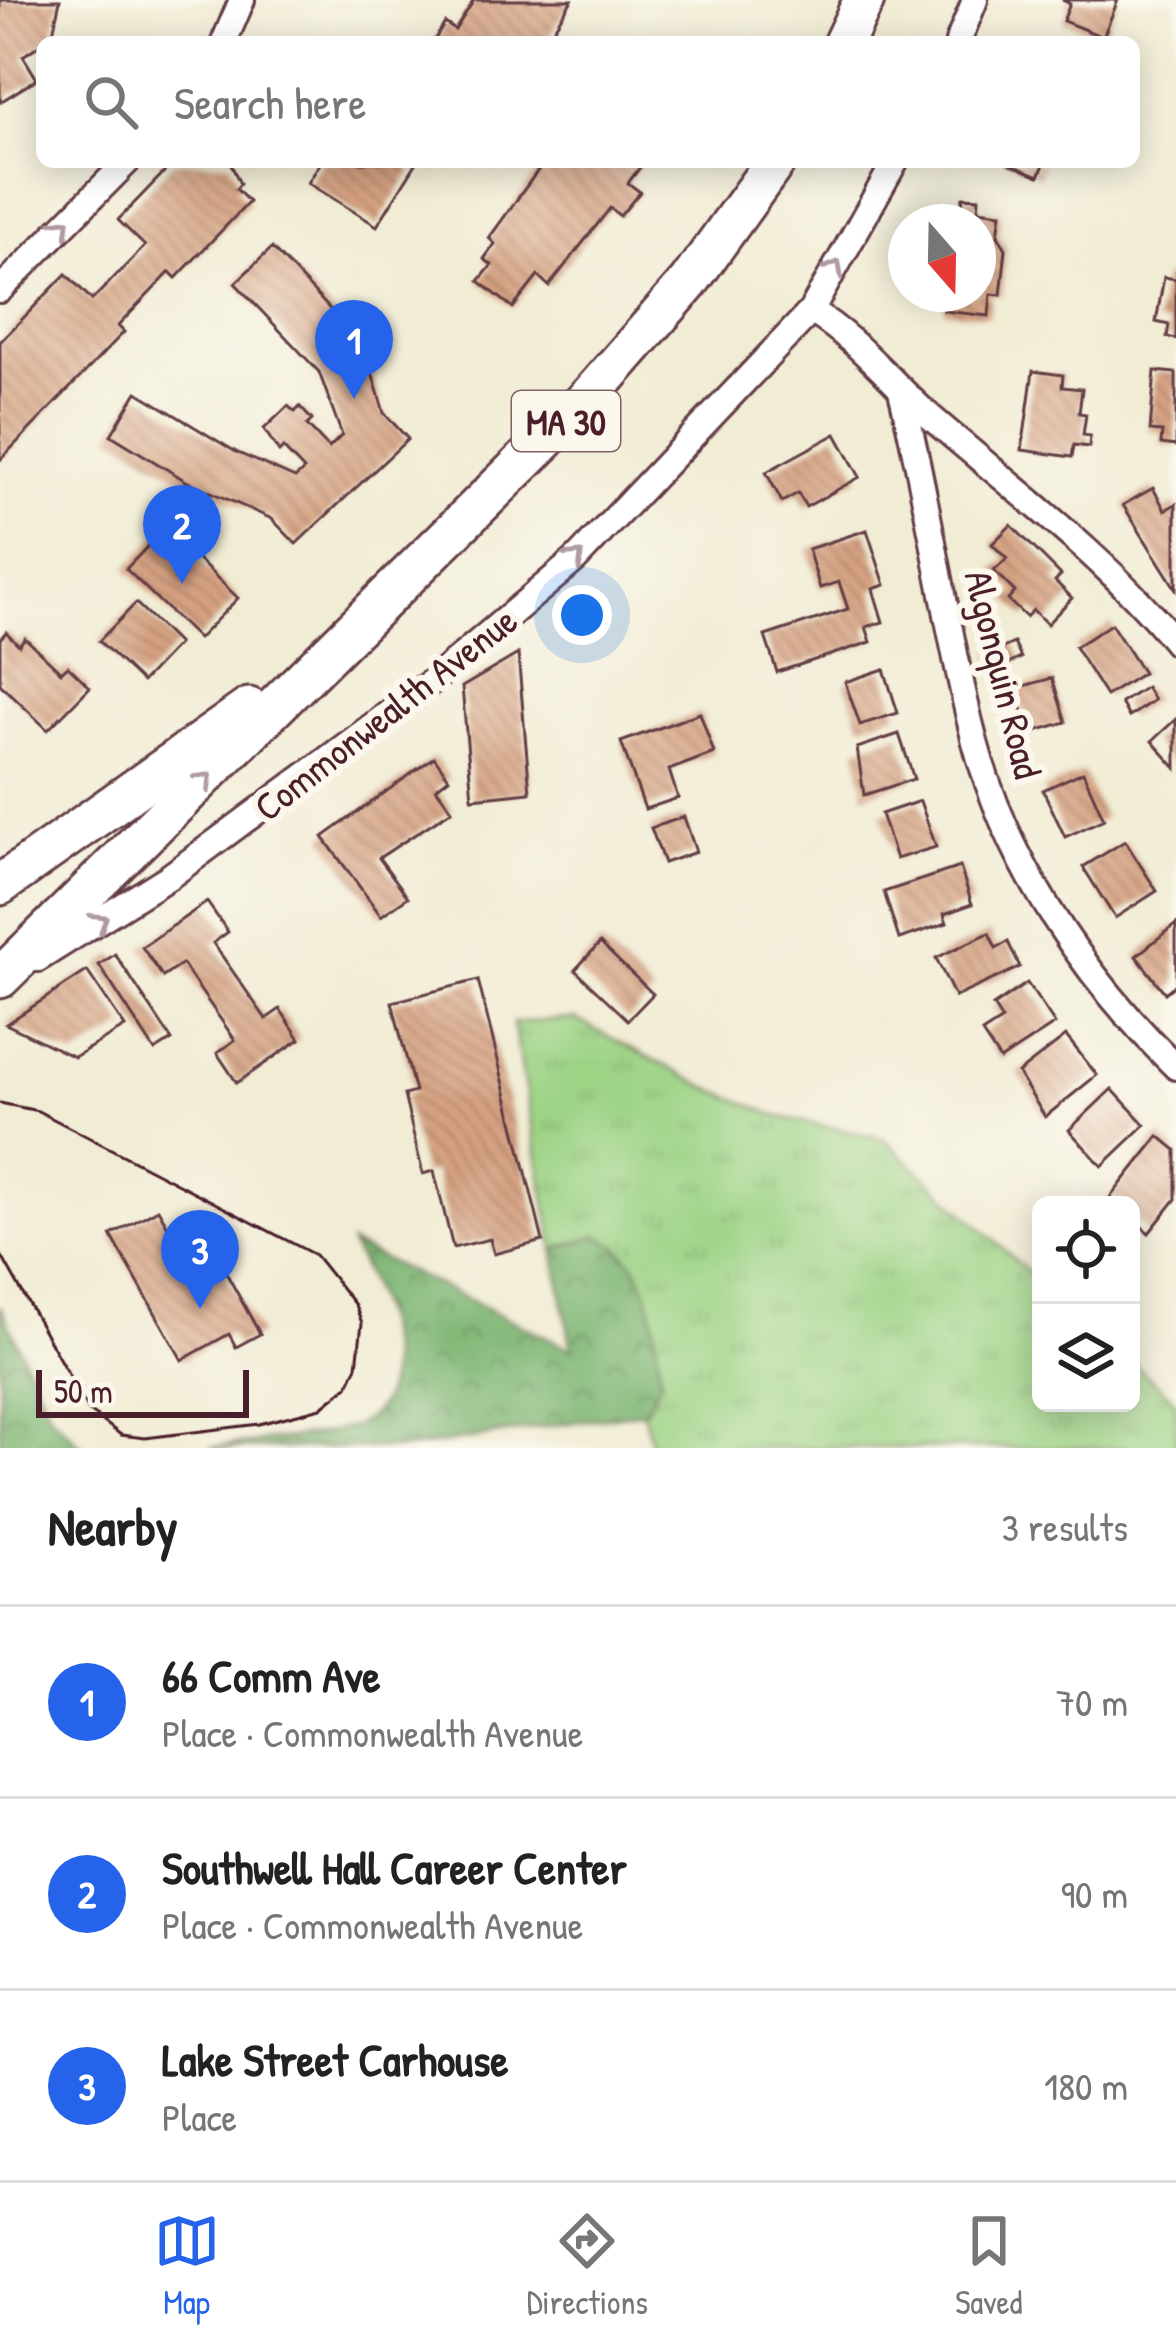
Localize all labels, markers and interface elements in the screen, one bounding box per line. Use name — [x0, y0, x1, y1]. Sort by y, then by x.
search box — [36, 36, 1140, 168]
icon: search — [78, 69, 144, 135]
text: Search here — [174, 72, 366, 133]
north arrow — [888, 204, 996, 312]
one-way arrow — [49, 218, 71, 240]
one-way arrow — [821, 259, 844, 281]
pin: 1 — [315, 300, 393, 399]
road number: MA 30 — [512, 391, 620, 451]
pin: 2 — [143, 485, 221, 584]
one-way arrow — [563, 550, 584, 572]
street label: Algonquin Road — [953, 564, 1055, 784]
your location — [552, 585, 612, 645]
street label: Commonwealth Avenue — [242, 593, 528, 833]
one-way arrow — [191, 772, 213, 794]
one-way arrow — [87, 913, 109, 935]
map controls — [1032, 1196, 1140, 1412]
button: locate — [1032, 1196, 1140, 1304]
pin: 3 — [161, 1210, 239, 1309]
button: layers — [1032, 1304, 1140, 1412]
scale bar — [36, 1364, 249, 1417]
text: 50 m — [54, 1369, 113, 1413]
text: Nearby — [48, 1492, 178, 1561]
text: 3 results — [1002, 1500, 1128, 1553]
text: 66 Comm Ave — [162, 1645, 380, 1706]
text: 1 — [80, 1675, 94, 1728]
text: 70 m — [1056, 1675, 1128, 1728]
text: Place · Commonwealth Avenue — [162, 1706, 583, 1759]
text: Southwell Hall Career Center — [162, 1837, 627, 1898]
text: 2 — [78, 1867, 96, 1920]
text: 90 m — [1061, 1867, 1128, 1920]
text: Place · Commonwealth Avenue — [162, 1898, 583, 1951]
text: Lake Street Carhouse — [162, 2029, 508, 2090]
text: 3 — [78, 2059, 96, 2112]
text: 180 m — [1044, 2059, 1128, 2112]
text: Place — [162, 2090, 237, 2143]
tab: Map — [154, 2208, 220, 2324]
tab: Directions — [527, 2208, 648, 2324]
tab: Saved — [955, 2208, 1022, 2324]

